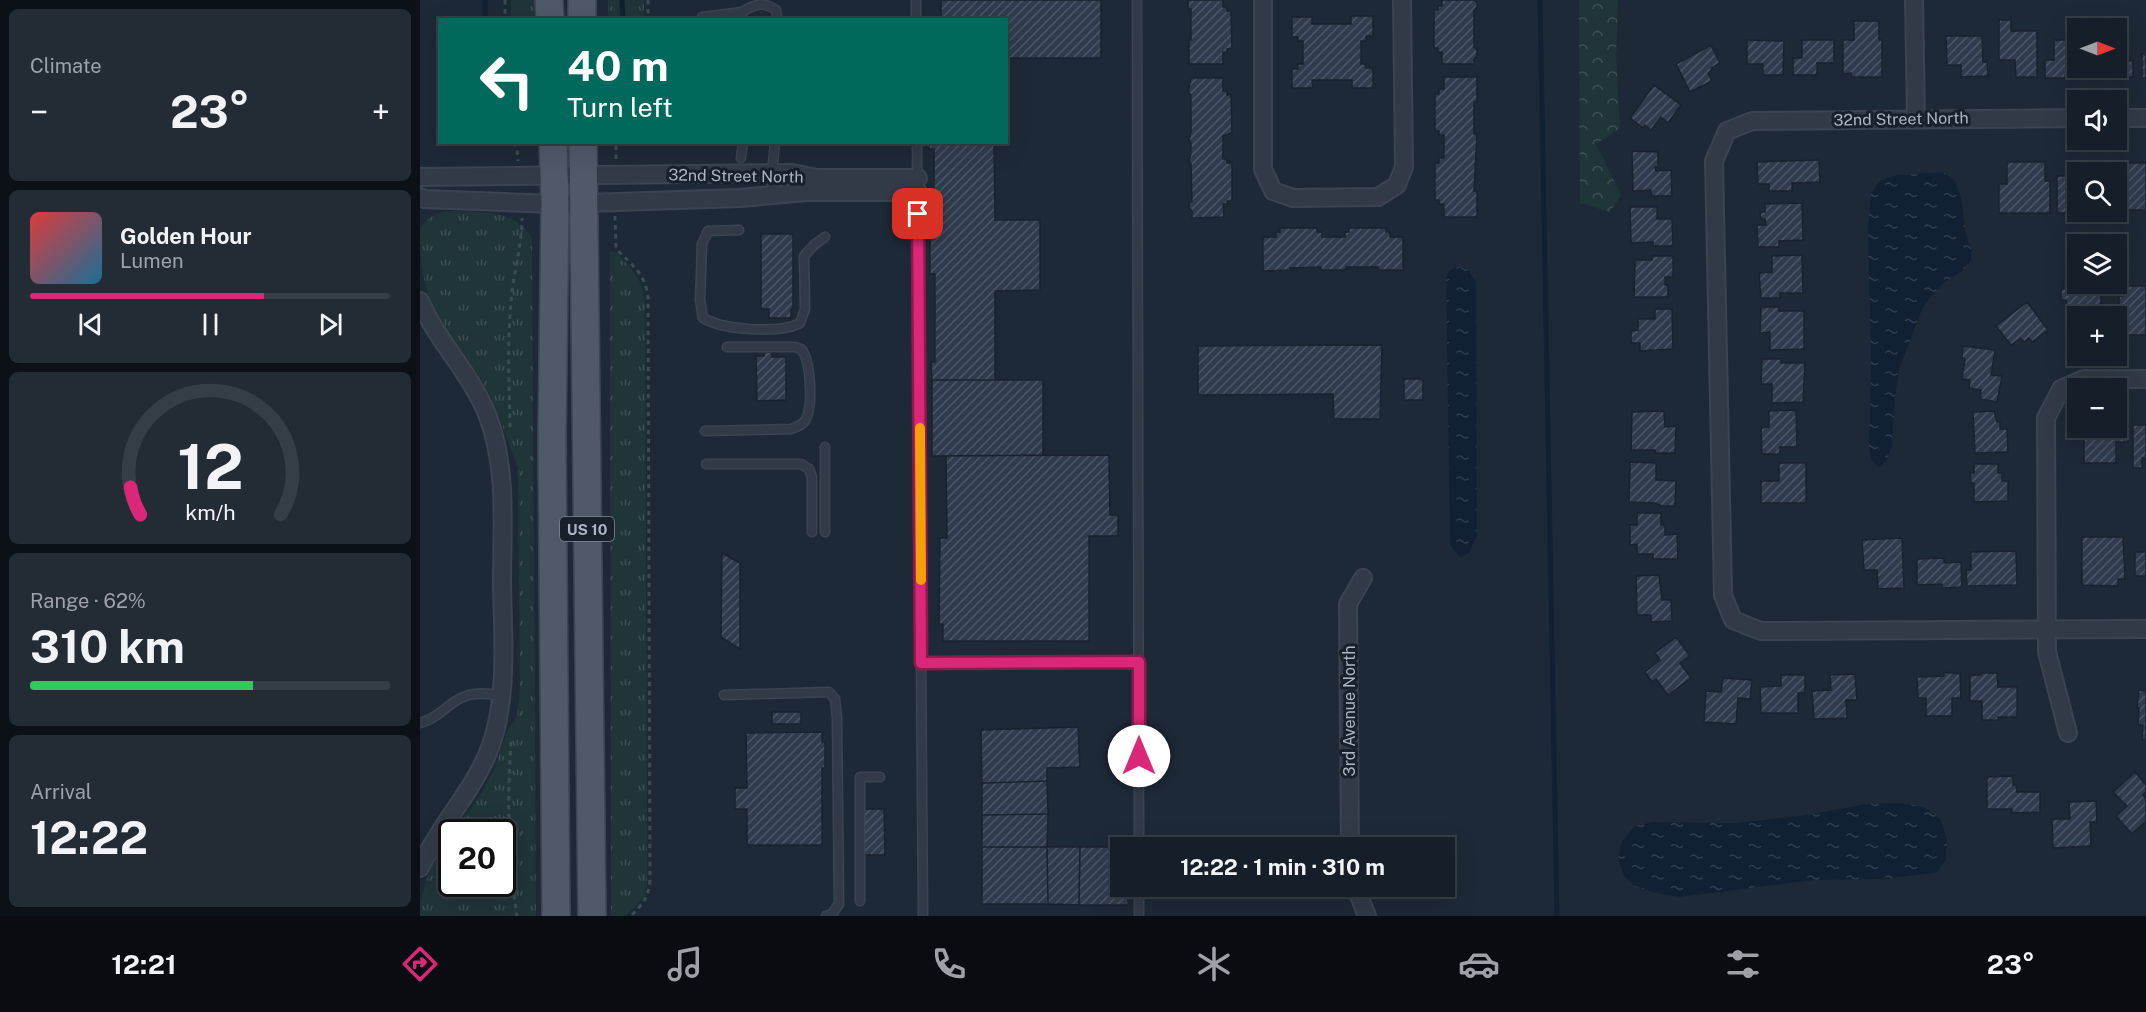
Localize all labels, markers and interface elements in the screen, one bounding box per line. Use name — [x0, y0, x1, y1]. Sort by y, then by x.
north arrow — [2067, 18, 2127, 78]
map controls — [2067, 18, 2127, 438]
text: 40 m — [567, 41, 669, 90]
icon: left — [468, 42, 546, 120]
text: Climate — [30, 54, 102, 78]
text: 23° — [170, 85, 250, 138]
button: sound — [2067, 90, 2127, 150]
text: Turn left — [567, 91, 673, 123]
text: − — [30, 93, 48, 131]
text: + — [372, 93, 390, 131]
street label: 32nd Street North — [1833, 108, 1969, 130]
button: search — [2067, 162, 2127, 222]
street label: 32nd Street North — [668, 165, 804, 187]
pin — [892, 188, 943, 239]
icon: arrive — [901, 197, 934, 230]
text: Golden Hour — [120, 223, 251, 249]
button: layers — [2067, 234, 2127, 294]
text: Lumen — [120, 249, 184, 273]
button: + — [2067, 306, 2127, 366]
icon: previous — [74, 308, 107, 341]
icon: pause — [194, 308, 227, 341]
icon: next — [314, 308, 347, 341]
button: − — [2067, 378, 2127, 438]
text: 12 — [177, 430, 243, 503]
text: km/h — [185, 500, 235, 525]
road number: US 10 — [560, 517, 614, 541]
text: Range · 62% — [30, 589, 146, 613]
text: 310 km — [30, 620, 185, 673]
street label: 3rd Avenue North — [1340, 646, 1359, 776]
position arrow — [1107, 724, 1171, 788]
text: Arrival — [30, 780, 92, 804]
text: 12:22 — [30, 811, 148, 864]
speed limit sign: 20 — [438, 819, 516, 897]
text: 12:22 · 1 min · 310 m — [1180, 854, 1385, 880]
icon: directions — [399, 943, 441, 985]
icon: music — [664, 943, 706, 985]
icon: phone — [928, 943, 970, 985]
icon: climate — [1193, 943, 1235, 985]
icon: car — [1458, 943, 1500, 985]
icon: filters — [1722, 943, 1764, 985]
text: 12:21 — [111, 948, 177, 980]
text: 23° — [1987, 948, 2035, 980]

